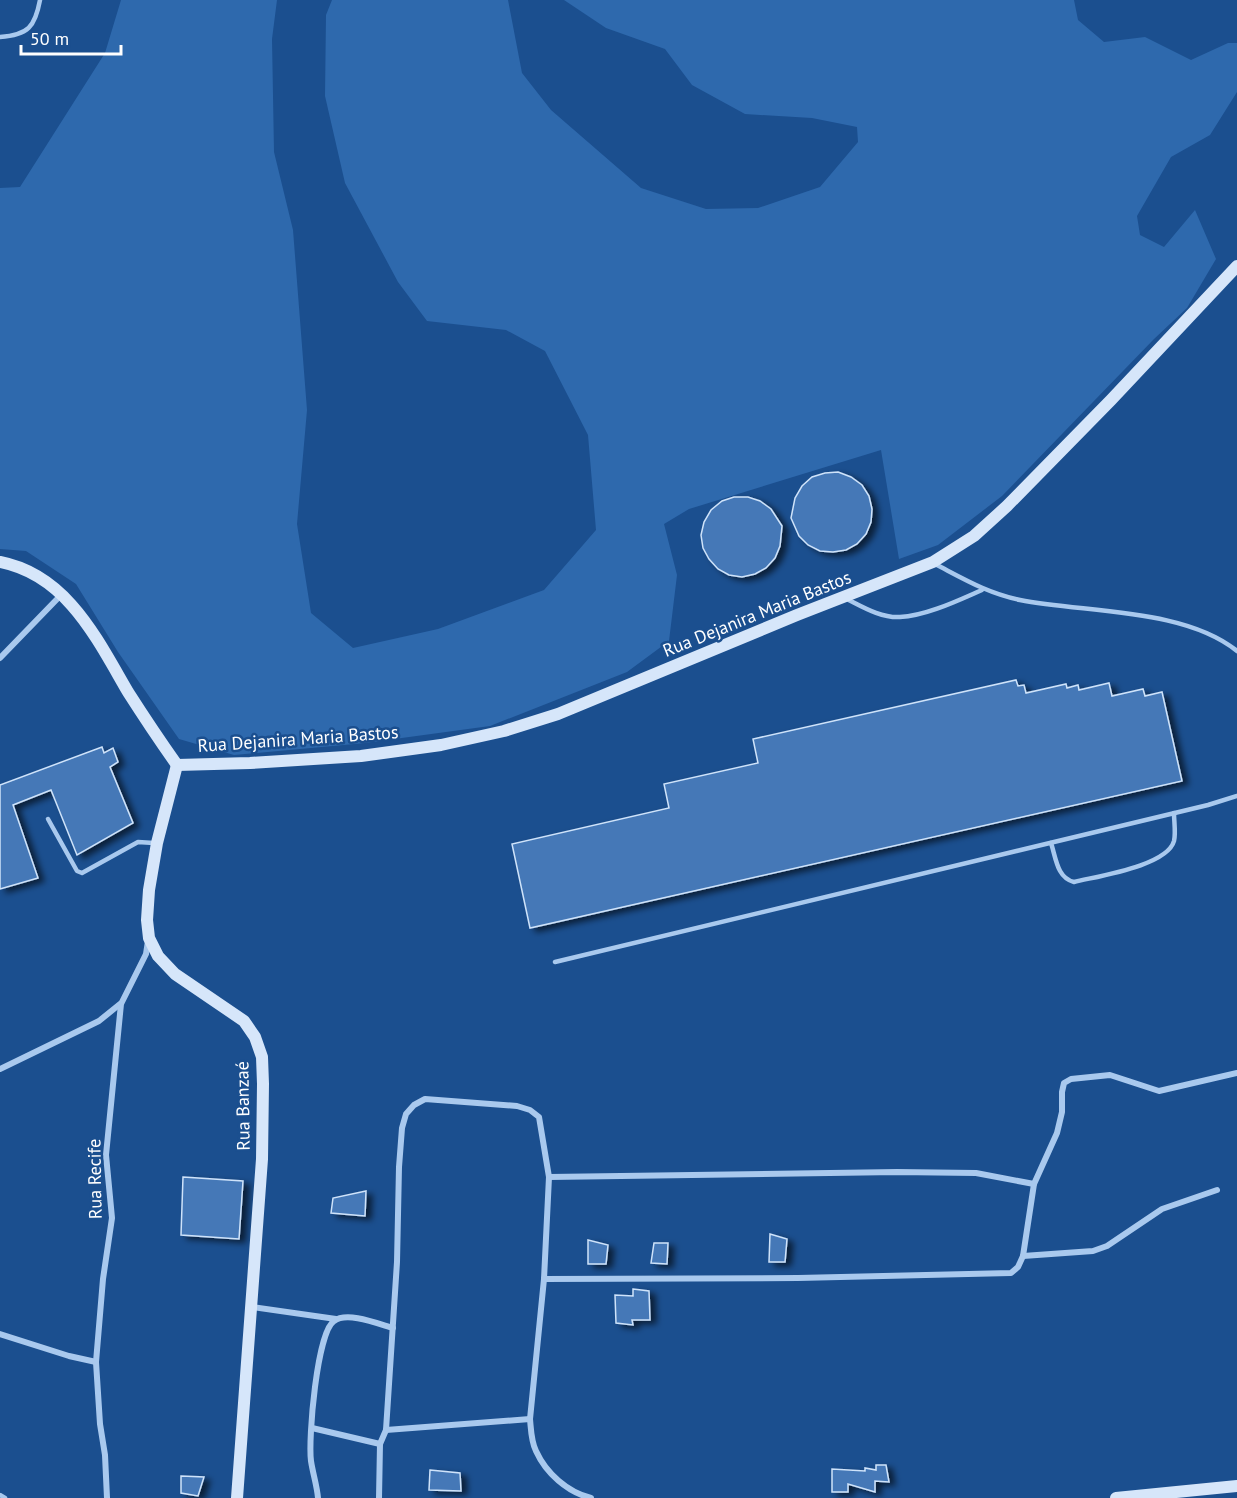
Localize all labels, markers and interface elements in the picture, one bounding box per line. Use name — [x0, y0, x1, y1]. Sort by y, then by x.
scale bar — [21, 18, 122, 56]
text: 50 m — [30, 27, 69, 50]
street label: Rua Dejanira Maria Bastos — [659, 565, 854, 662]
street label: Rua Dejanira Maria Bastos — [197, 720, 399, 757]
street label: Rua Banzaé — [230, 1061, 255, 1151]
street label: Rua Recife — [82, 1139, 107, 1219]

